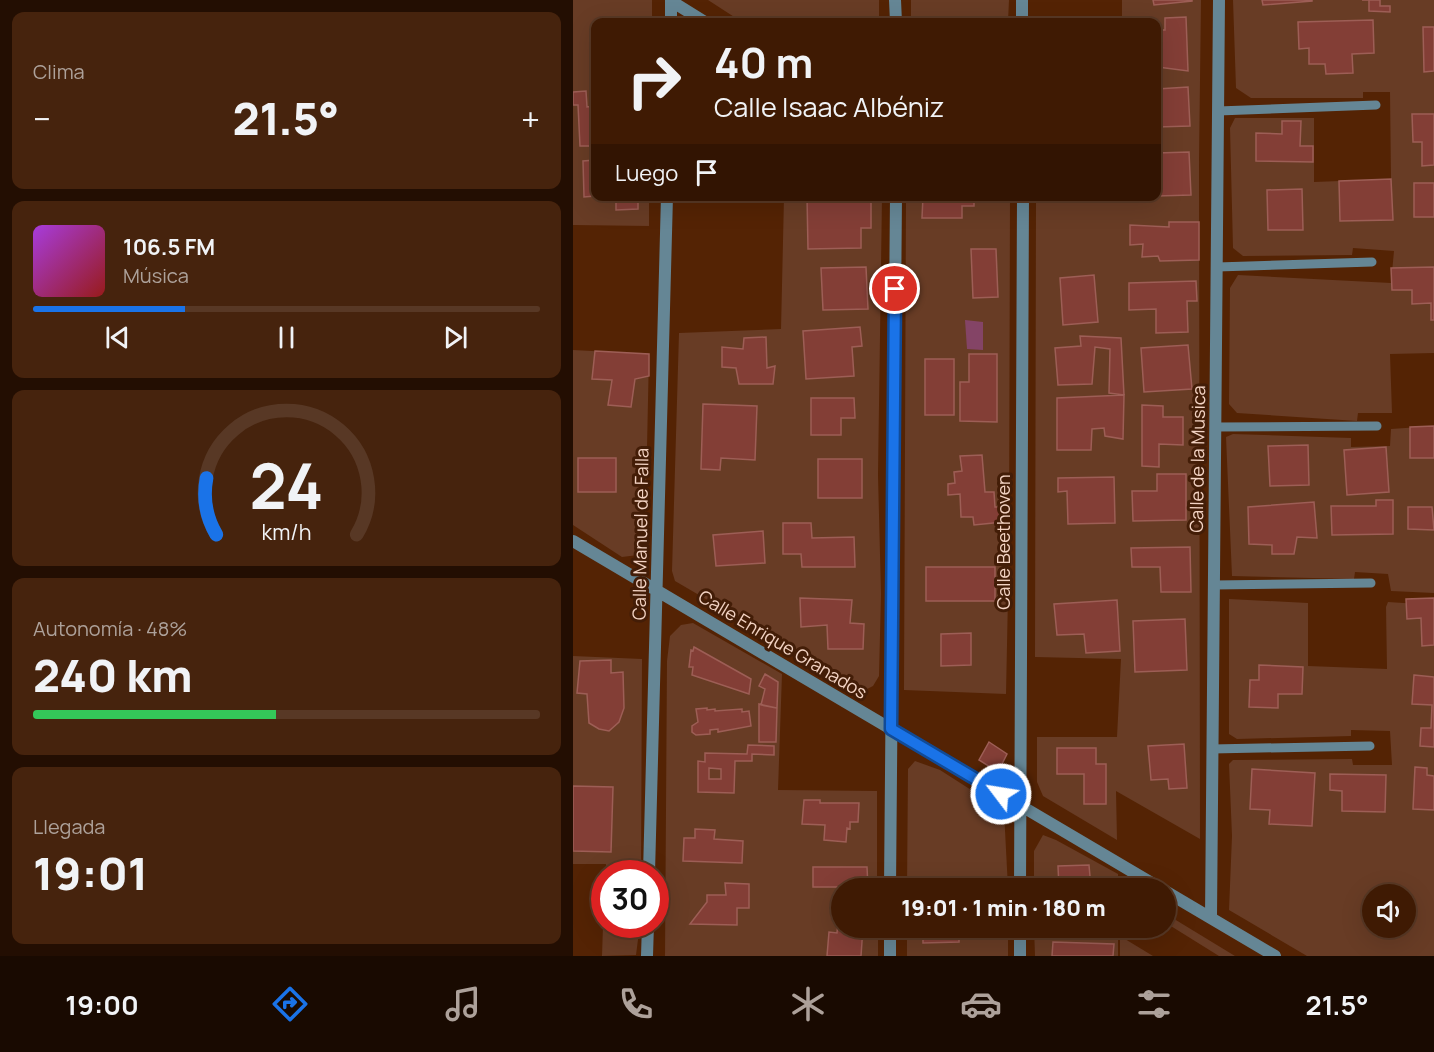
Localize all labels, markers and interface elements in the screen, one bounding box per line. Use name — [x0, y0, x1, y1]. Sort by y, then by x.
text: 40 m — [714, 33, 813, 91]
icon: right — [615, 42, 693, 120]
text: Clima — [33, 58, 85, 85]
text: 21.5° — [232, 87, 339, 149]
text: Calle Isaac Albéniz — [714, 88, 944, 125]
text: − — [33, 96, 51, 141]
text: + — [521, 96, 540, 141]
icon: arrive — [690, 156, 723, 189]
text: Luego — [615, 158, 678, 188]
text: 106.5 FM — [123, 232, 215, 262]
text: Música — [123, 262, 189, 289]
pin — [869, 263, 920, 314]
icon: arrive — [878, 272, 911, 305]
icon: previous — [101, 321, 134, 354]
icon: pause — [270, 321, 303, 354]
icon: next — [439, 321, 472, 354]
street label: Calle de la Musica — [1184, 385, 1210, 533]
text: 24 — [250, 442, 323, 528]
street label: Calle Manuel de Falla — [626, 448, 654, 620]
street label: Calle Beethoven — [991, 474, 1015, 610]
text: km/h — [262, 517, 311, 546]
street label: Calle Enrique Granados — [694, 584, 872, 704]
text: Autonomía · 48% — [33, 615, 187, 642]
text: 240 km — [33, 644, 192, 706]
position arrow — [969, 762, 1033, 826]
text: Llegada — [33, 813, 105, 840]
text: 19:01 — [33, 842, 148, 904]
speed limit sign: 30 — [591, 860, 669, 938]
map controls — [1362, 884, 1416, 938]
button: sound — [1362, 884, 1416, 938]
text: 19:01 · 1 min · 180 m — [901, 893, 1106, 923]
icon: directions — [269, 983, 311, 1025]
icon: music — [442, 983, 484, 1025]
icon: phone — [615, 983, 657, 1025]
icon: climate — [787, 983, 829, 1025]
icon: car — [960, 983, 1002, 1025]
icon: filters — [1133, 983, 1175, 1025]
text: 19:00 — [65, 986, 139, 1023]
text: 21.5° — [1306, 986, 1369, 1023]

